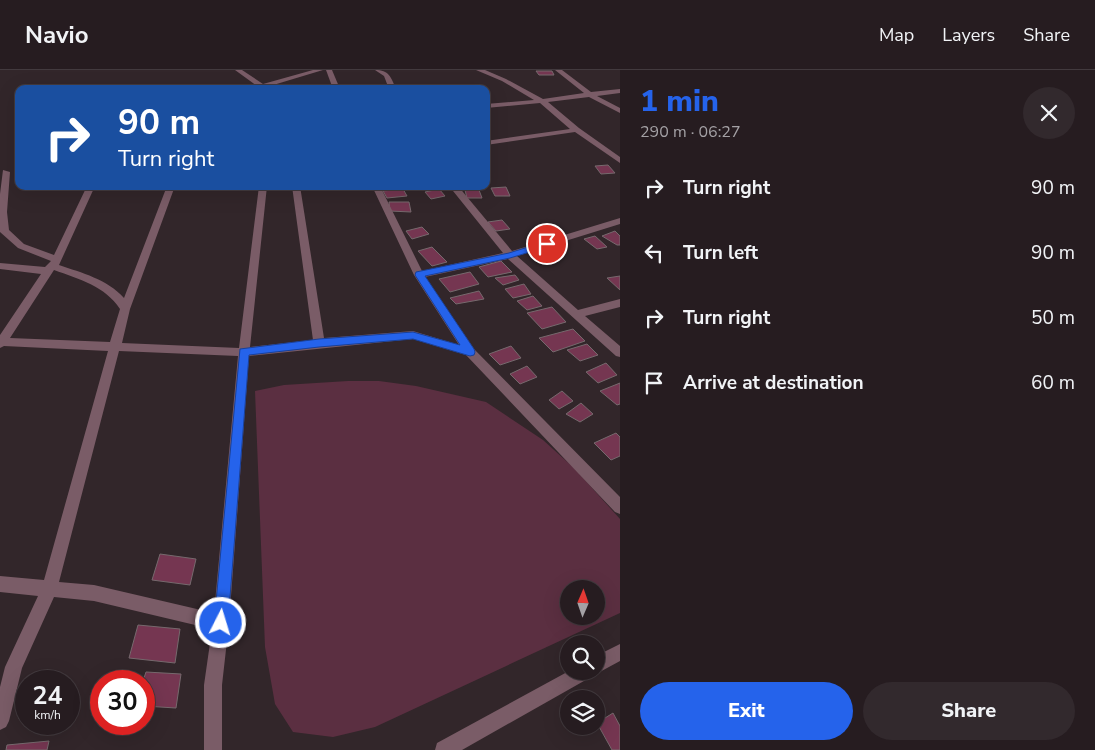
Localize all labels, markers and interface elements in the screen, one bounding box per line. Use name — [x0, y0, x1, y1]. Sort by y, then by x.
text: Navio — [25, 19, 89, 51]
text: Map — [879, 23, 914, 47]
text: Layers — [942, 23, 995, 47]
text: Share — [1023, 23, 1070, 47]
text: 1 min — [640, 81, 719, 122]
button: close — [1023, 87, 1075, 139]
text: 90 m — [118, 99, 200, 146]
icon: right — [35, 105, 100, 170]
text: 290 m · 06:27 — [640, 121, 741, 143]
text: Turn right — [118, 144, 214, 174]
icon: right — [640, 174, 668, 202]
text: Turn right — [683, 175, 770, 201]
text: 90 m — [1031, 175, 1075, 201]
pin — [526, 223, 568, 265]
icon: arrive — [533, 230, 561, 258]
icon: left — [640, 239, 668, 267]
text: Turn left — [683, 240, 758, 266]
text: 90 m — [1031, 240, 1075, 266]
icon: right — [640, 304, 668, 332]
text: Turn right — [683, 305, 770, 331]
text: 50 m — [1031, 305, 1075, 331]
icon: arrive — [640, 369, 668, 397]
text: Arrive at destination — [683, 370, 864, 396]
text: 60 m — [1031, 370, 1075, 396]
north arrow — [560, 580, 605, 625]
map controls — [560, 580, 605, 735]
position arrow — [194, 596, 246, 648]
button: search — [560, 635, 605, 680]
speed limit sign: 30 — [90, 670, 155, 735]
text: 24 — [32, 679, 63, 713]
button: Exit — [640, 682, 853, 740]
button: Share — [863, 682, 1075, 740]
button: layers — [560, 690, 605, 735]
text: km/h — [34, 707, 61, 723]

